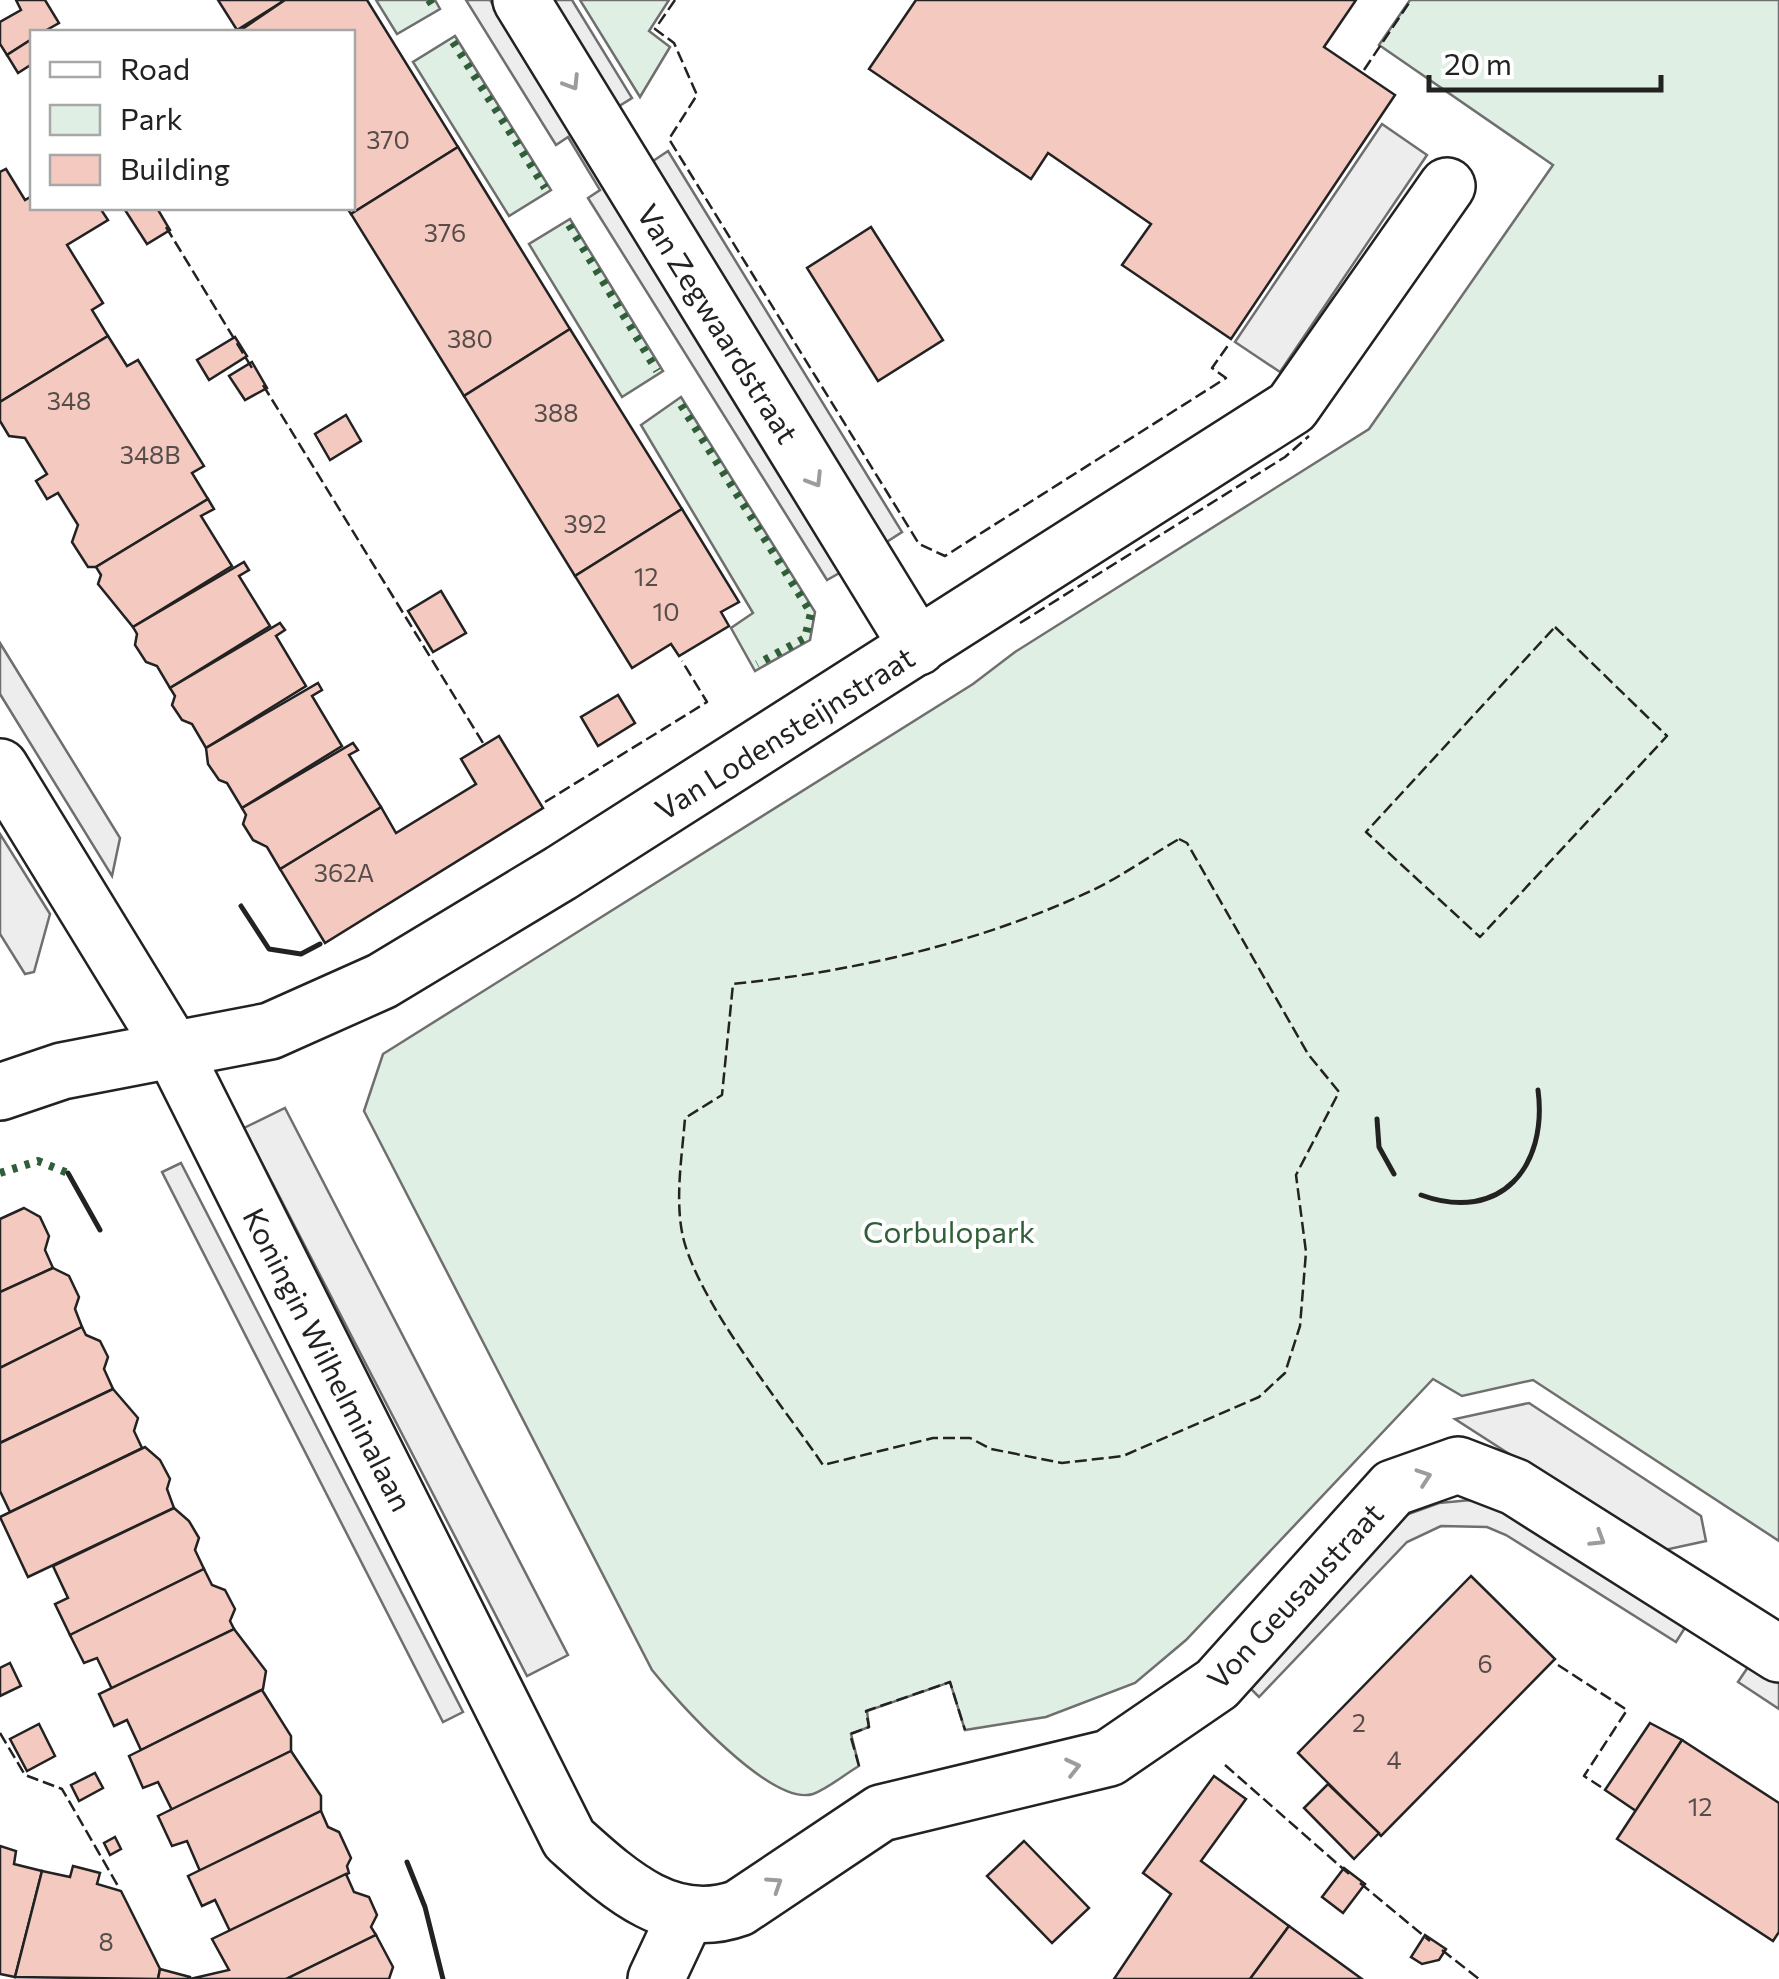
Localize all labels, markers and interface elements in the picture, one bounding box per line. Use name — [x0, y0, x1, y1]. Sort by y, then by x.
legend — [30, 30, 355, 210]
scale bar — [1429, 30, 1662, 92]
text: 20 m — [1444, 44, 1512, 81]
text: Road — [120, 49, 190, 86]
one-way arrow — [560, 72, 579, 90]
text: Park — [120, 99, 183, 136]
house number: 370 — [366, 124, 410, 154]
text: Building — [120, 149, 230, 186]
street label: Van Zegwaardstraat — [630, 197, 808, 449]
house number: 376 — [424, 217, 466, 247]
house number: 380 — [447, 323, 493, 353]
house number: 348 — [47, 385, 91, 415]
house number: 388 — [534, 397, 578, 427]
house number: 348B — [120, 439, 180, 469]
one-way arrow — [803, 469, 822, 487]
house number: 392 — [563, 508, 607, 538]
house number: 12 — [634, 561, 658, 591]
house number: 10 — [652, 596, 680, 626]
street label: Van Lodensteijnstraat — [648, 637, 920, 827]
house number: 362A — [314, 857, 374, 887]
street label: Koningin Wilhelminalaan — [236, 1201, 422, 1517]
park label: Corbulopark — [863, 1212, 1035, 1249]
one-way arrow — [1415, 1468, 1432, 1489]
street label: Von Geusaustraat — [1198, 1494, 1390, 1696]
one-way arrow — [1587, 1527, 1605, 1546]
house number: 6 — [1477, 1648, 1493, 1678]
house number: 2 — [1352, 1707, 1366, 1737]
house number: 4 — [1386, 1744, 1402, 1774]
one-way arrow — [1064, 1758, 1081, 1779]
house number: 12 — [1688, 1791, 1712, 1821]
one-way arrow — [764, 1878, 782, 1897]
house number: 8 — [98, 1926, 114, 1956]

